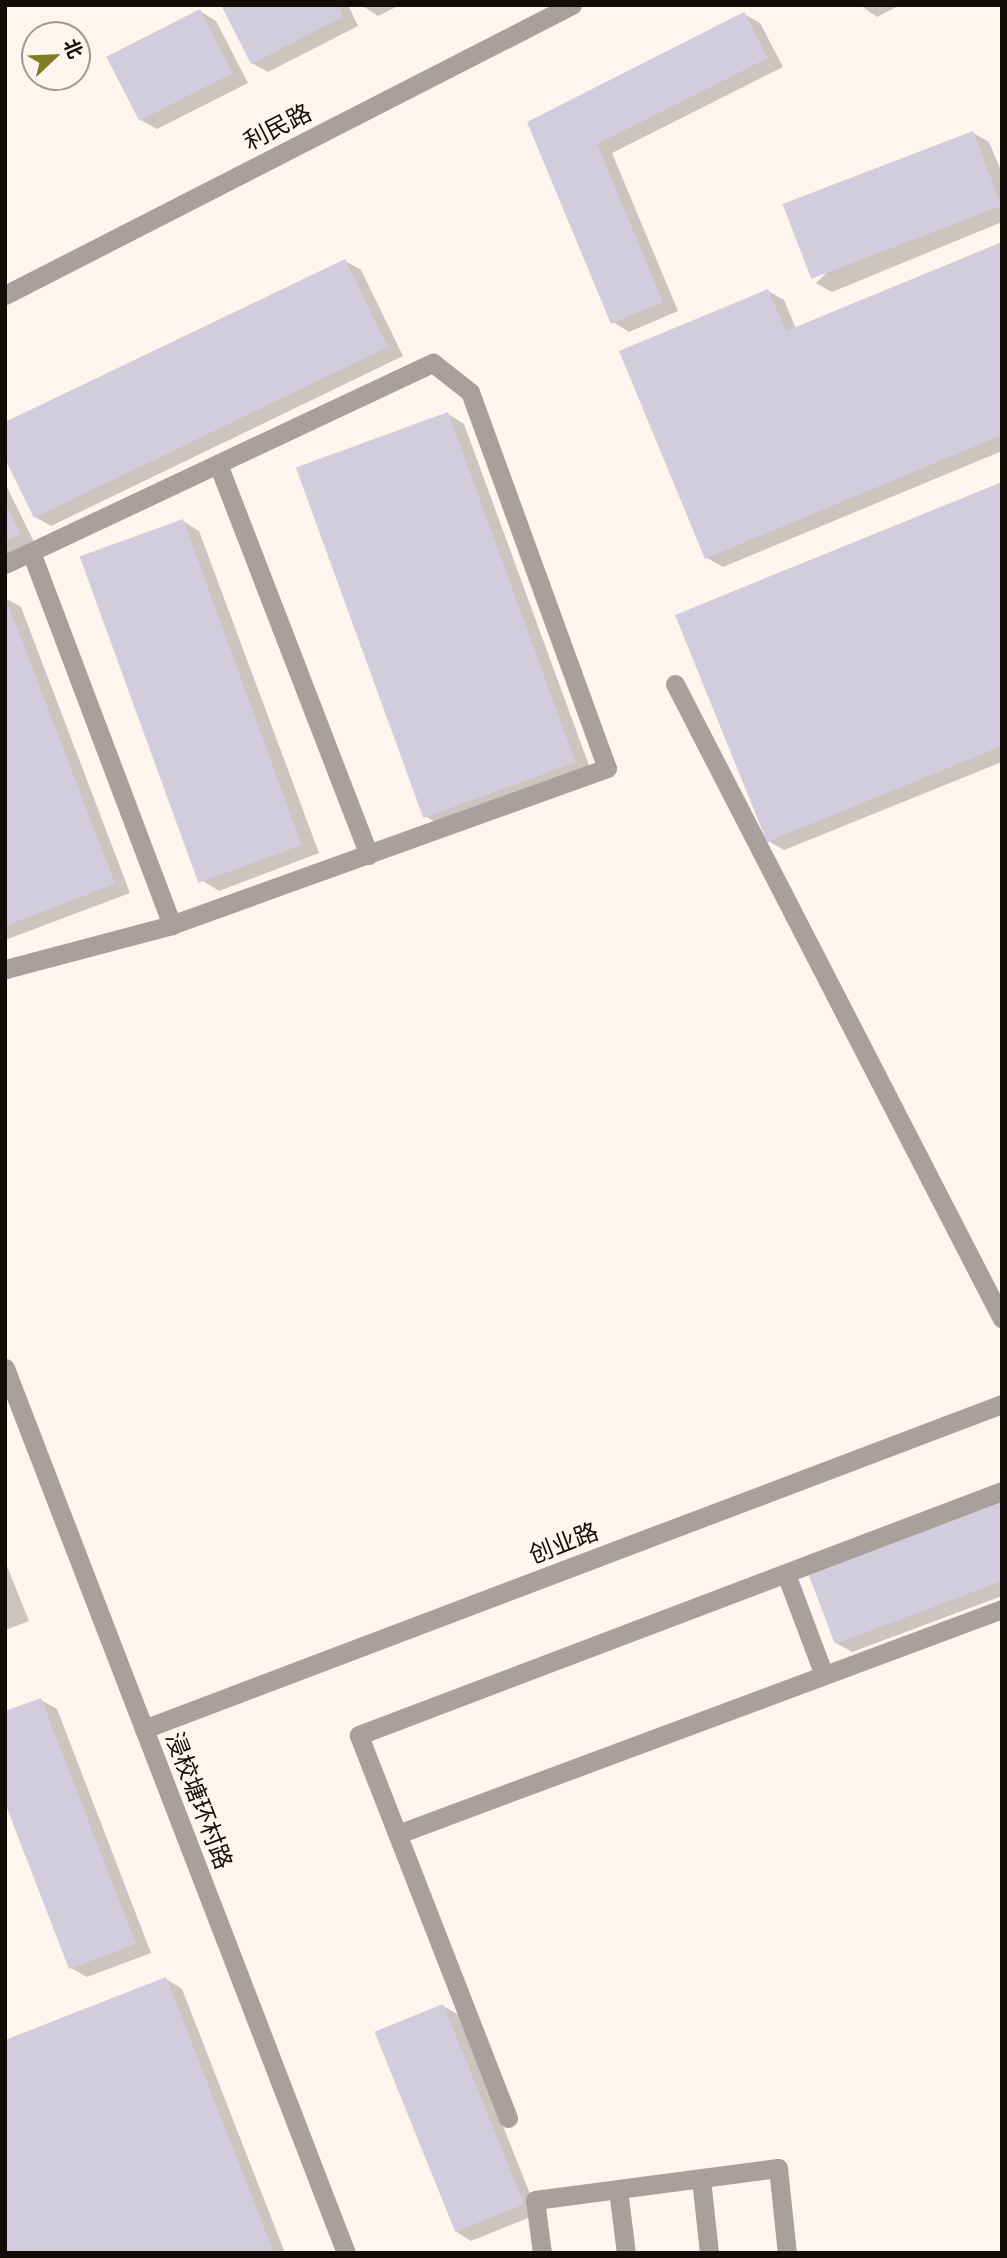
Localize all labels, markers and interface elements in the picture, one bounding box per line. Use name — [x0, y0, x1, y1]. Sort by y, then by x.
north arrow — [21, 21, 91, 91]
text: 北 — [60, 36, 87, 62]
street label: 利民路 — [239, 99, 317, 157]
street label: 创业路 — [525, 1518, 603, 1570]
street label: 浸校塘环村路 — [159, 1729, 237, 1873]

